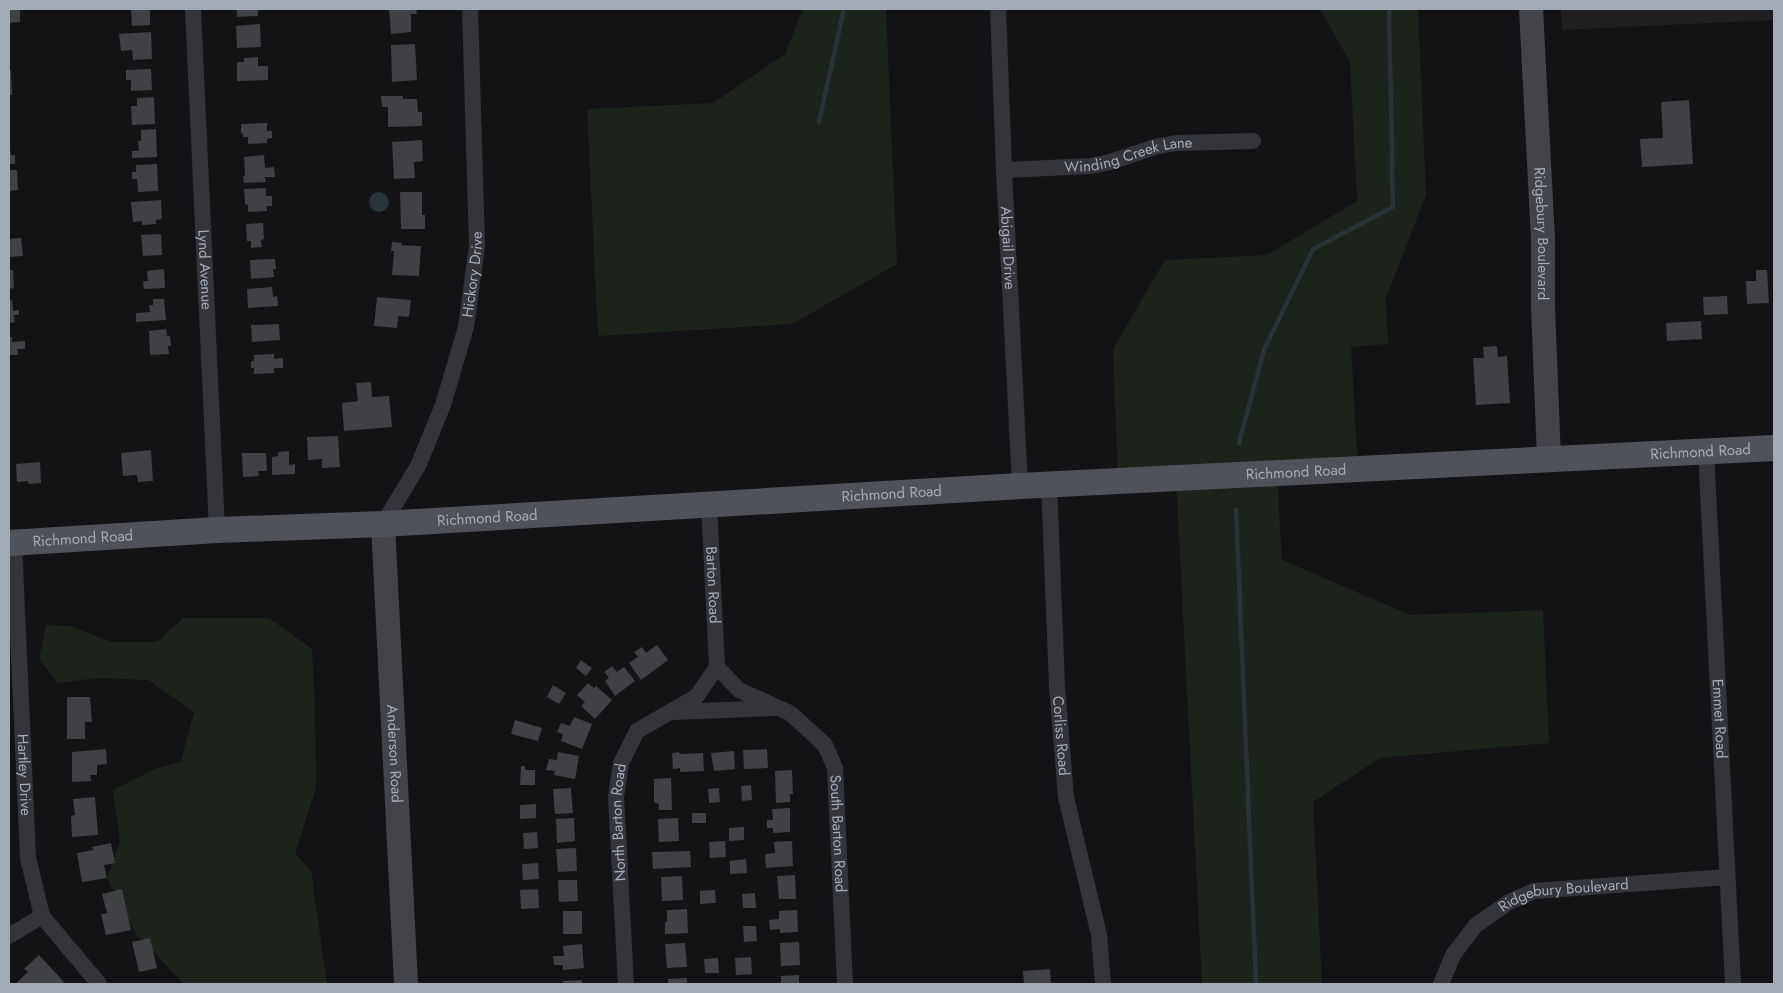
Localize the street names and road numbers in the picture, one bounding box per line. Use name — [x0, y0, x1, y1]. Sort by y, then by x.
street label: Winding Creek Lane — [1064, 132, 1193, 178]
street label: Ridgebury Boulevard — [1528, 167, 1554, 300]
street label: Abigail Drive — [995, 206, 1021, 290]
street label: Lynd Avenue — [192, 229, 218, 311]
street label: Hickory Drive — [456, 231, 488, 319]
street label: Richmond Road — [1650, 438, 1751, 465]
street label: Richmond Road — [1245, 459, 1347, 486]
street label: Richmond Road — [841, 480, 942, 508]
street label: Richmond Road — [436, 504, 538, 532]
street label: Richmond Road — [32, 524, 134, 553]
street label: Barton Road — [700, 546, 726, 624]
street label: Emmet Road — [1707, 678, 1733, 759]
street label: Corliss Road — [1047, 695, 1075, 776]
street label: Anderson Road — [381, 704, 408, 803]
street label: Hartley Drive — [11, 733, 37, 817]
street label: North Barton Road — [605, 762, 632, 882]
street label: South Barton Road — [824, 774, 852, 893]
street label: Ridgebury Boulevard — [1494, 873, 1629, 917]

